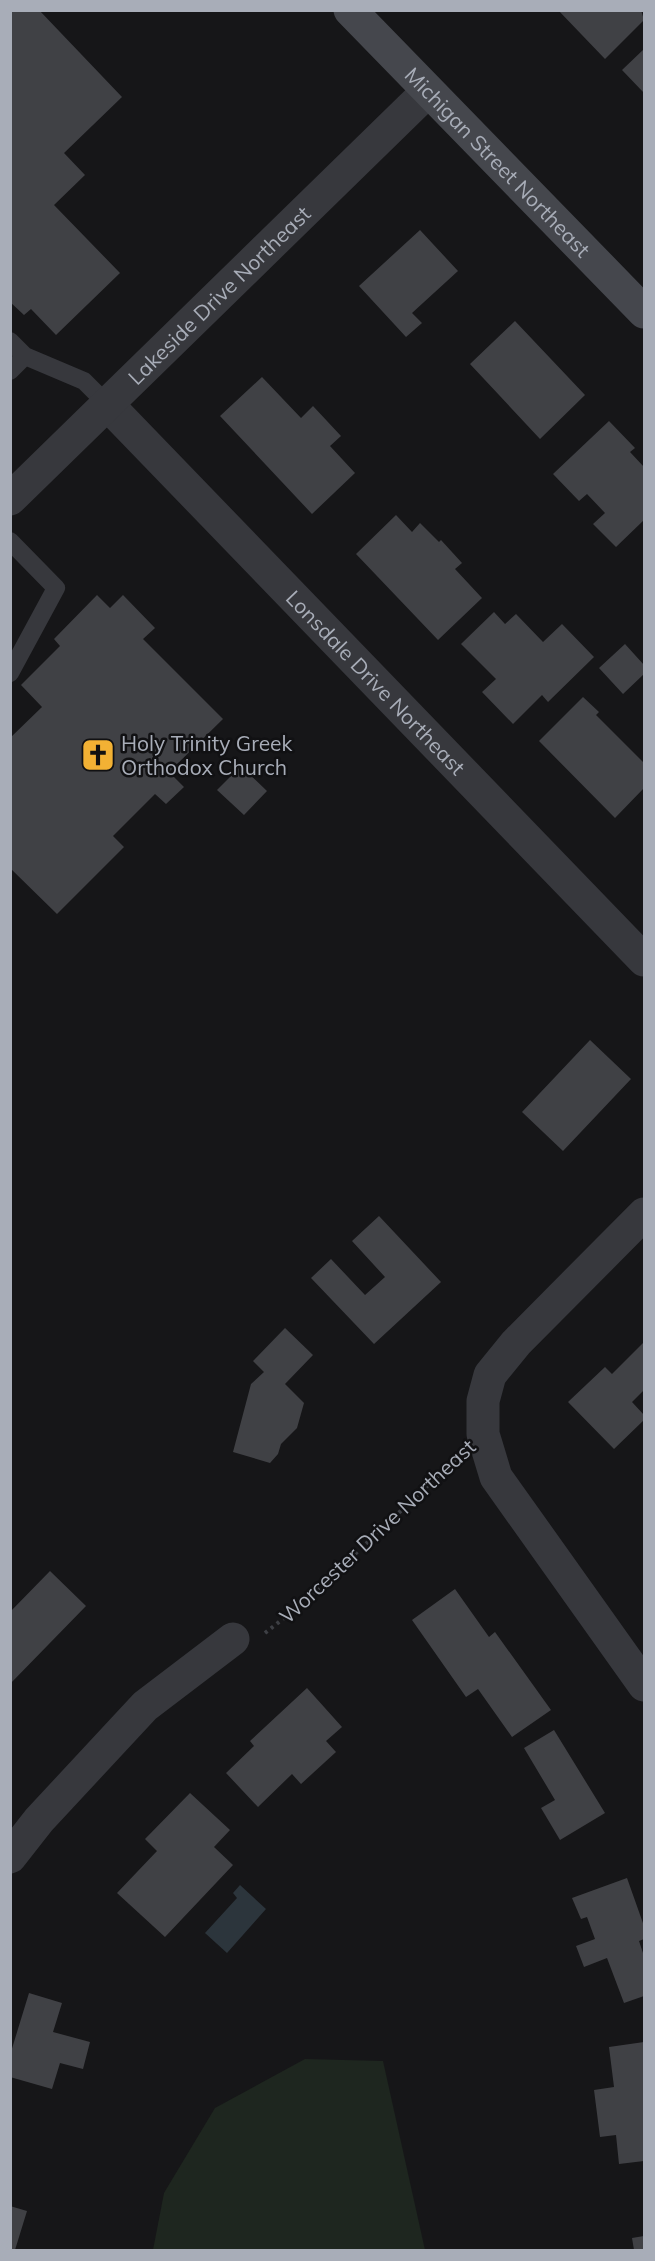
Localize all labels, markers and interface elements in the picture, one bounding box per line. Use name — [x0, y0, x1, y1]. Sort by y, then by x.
street label: Michigan Street Northeast — [400, 62, 596, 262]
street label: Lakeside Drive Northeast — [122, 200, 316, 390]
street label: Lonsdale Drive Northeast — [281, 585, 471, 780]
place label: Holy Trinity Greek Orthodox Church — [121, 730, 293, 780]
church icon: Holy Trinity Greek Orthodox Church — [80, 737, 116, 773]
street label: Worcester Drive Northeast — [274, 1433, 480, 1629]

